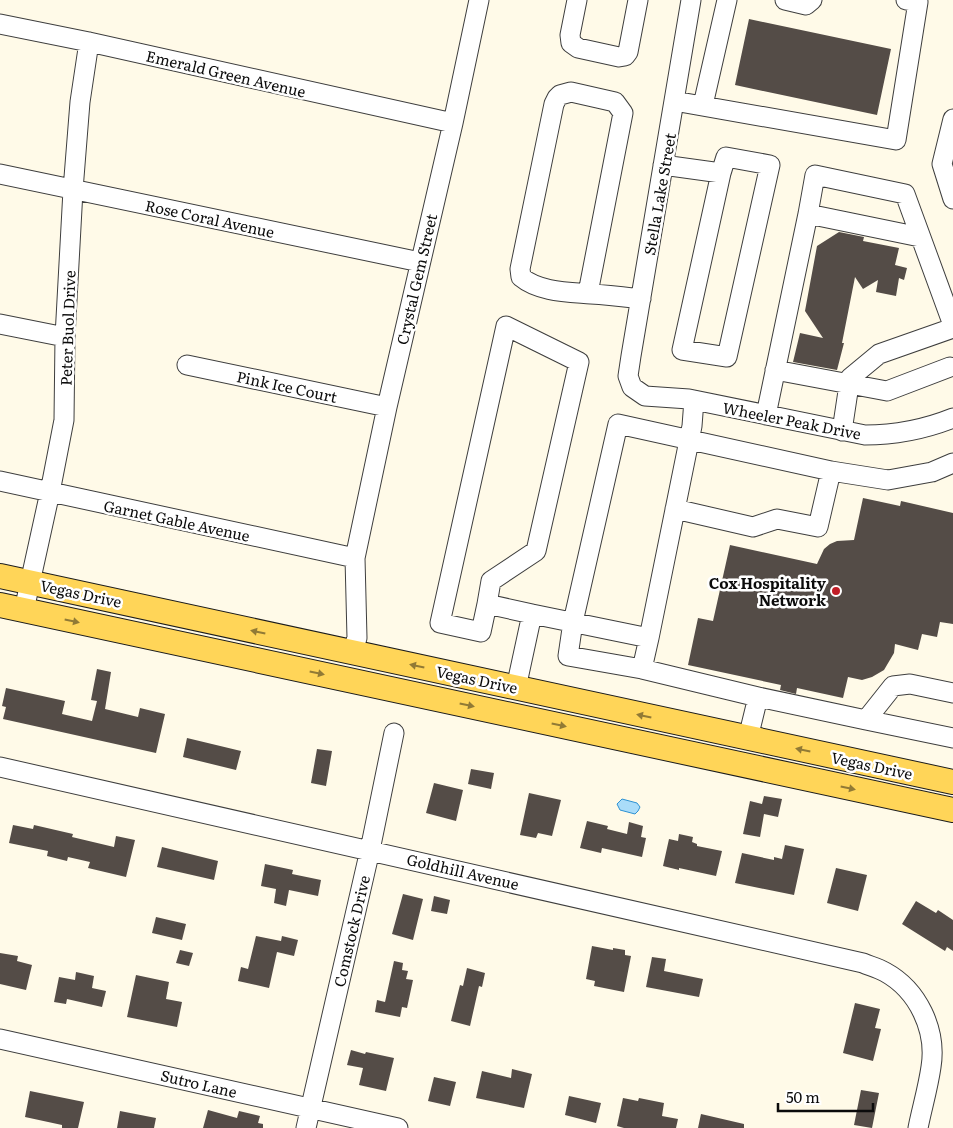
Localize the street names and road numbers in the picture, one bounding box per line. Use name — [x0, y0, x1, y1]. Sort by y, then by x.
street label: Emerald Green Avenue — [144, 43, 308, 103]
street label: Stella Lake Street — [637, 131, 681, 257]
street label: Rose Coral Avenue — [143, 193, 277, 243]
street label: Crystal Gem Street — [390, 211, 442, 347]
street label: Peter Buol Drive — [53, 270, 81, 386]
street label: Pink Ice Court — [235, 364, 339, 408]
street label: Wheeler Peak Drive — [721, 395, 863, 445]
street label: Garnet Gable Avenue — [102, 493, 252, 547]
street label: Vegas Drive — [38, 573, 124, 613]
street label: Vegas Drive — [434, 659, 520, 699]
street label: Vegas Drive — [829, 745, 915, 785]
street label: Goldhill Avenue — [405, 847, 522, 895]
street label: Comstock Drive — [327, 873, 375, 989]
street label: Sutro Lane — [159, 1063, 240, 1103]

